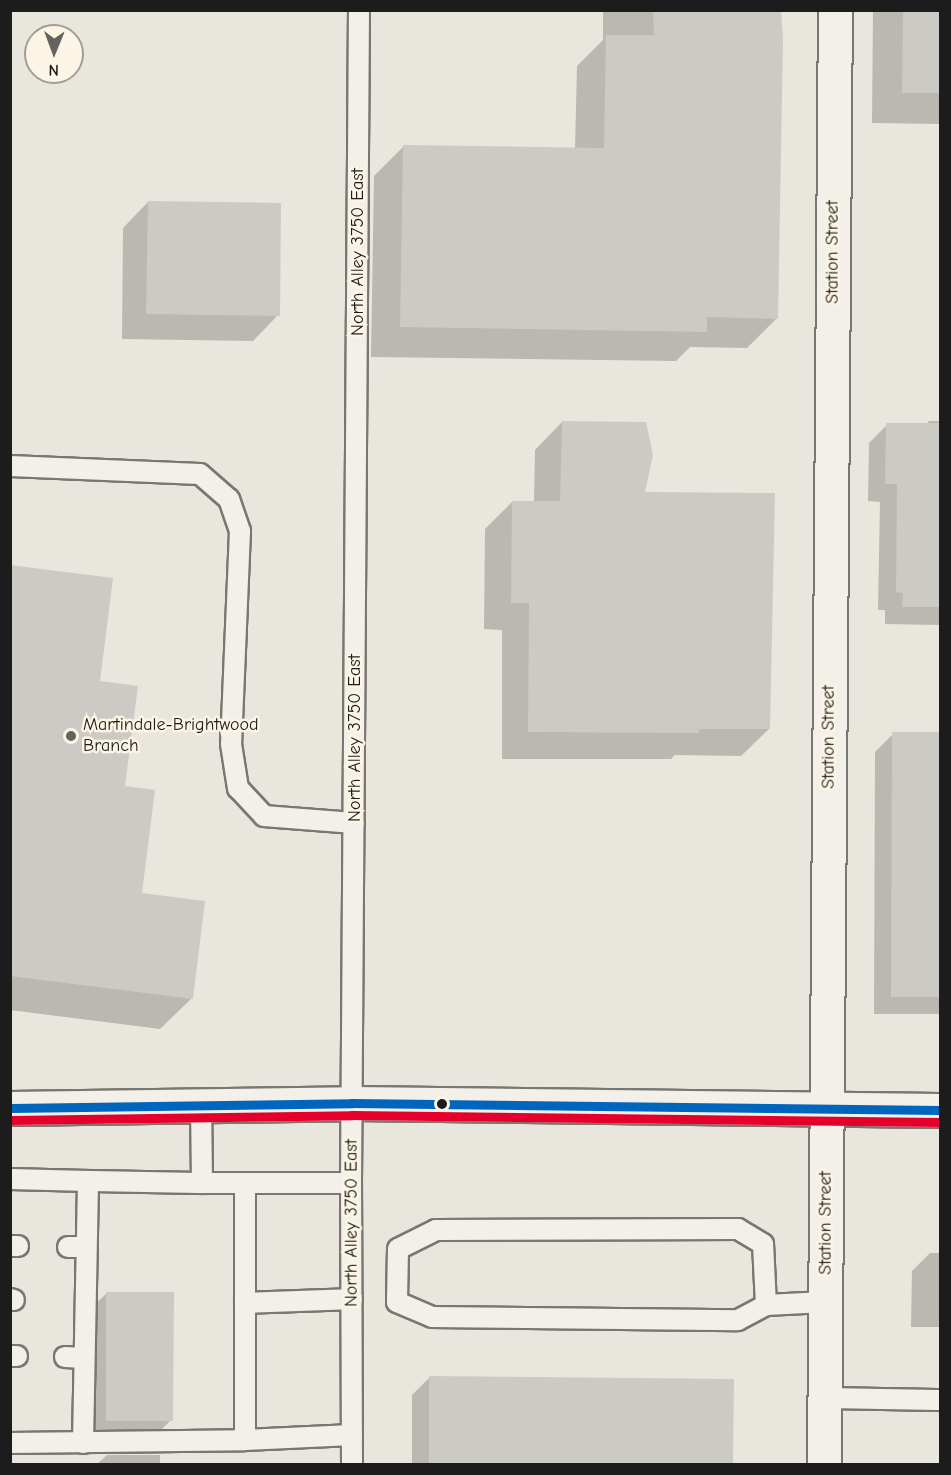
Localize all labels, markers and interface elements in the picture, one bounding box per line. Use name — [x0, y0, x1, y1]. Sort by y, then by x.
north arrow — [24, 24, 84, 84]
text: N — [48, 61, 59, 79]
street label: North Alley 3750 East — [347, 168, 369, 336]
street label: Station Street — [822, 200, 844, 304]
street label: North Alley 3750 East — [344, 654, 366, 822]
street label: Station Street — [818, 685, 840, 789]
place label: Martindale-Brightwood Branch — [83, 715, 258, 758]
marker: Martindale-Brightwood Branch — [64, 729, 78, 743]
unlabelled marker — [436, 1098, 448, 1110]
street label: North Alley 3750 East — [341, 1139, 363, 1307]
street label: Station Street — [815, 1171, 837, 1275]

